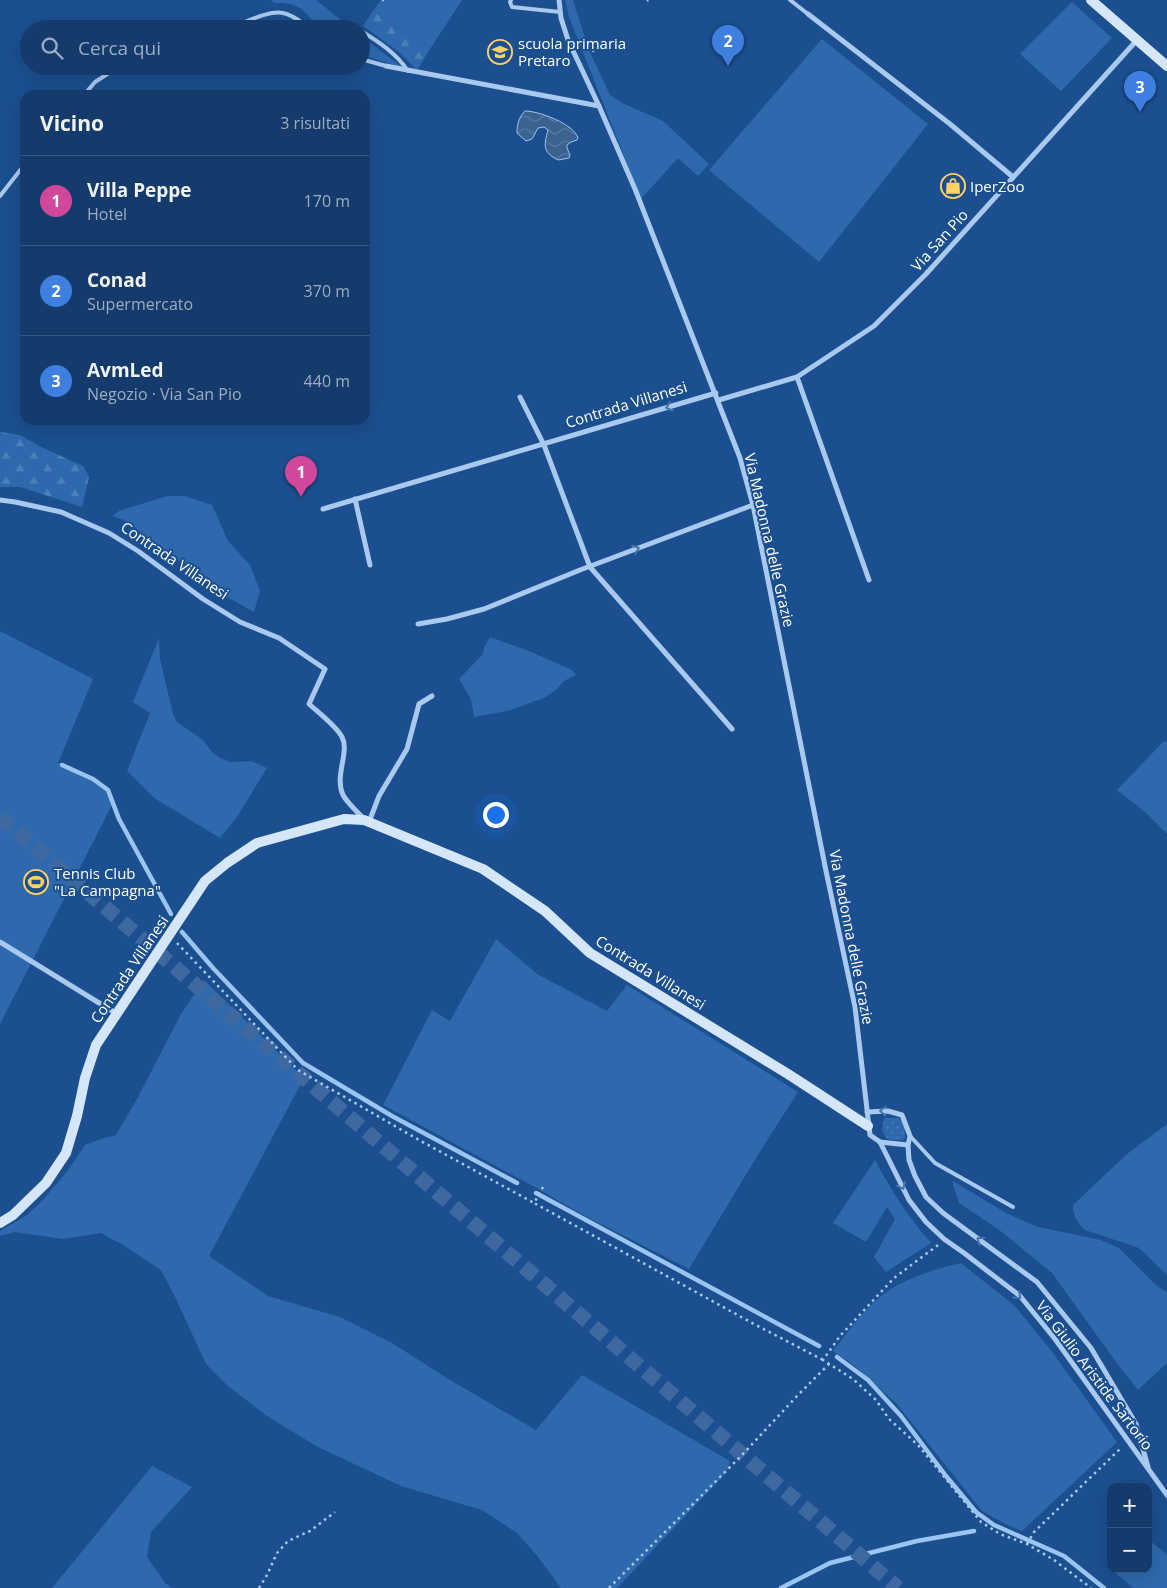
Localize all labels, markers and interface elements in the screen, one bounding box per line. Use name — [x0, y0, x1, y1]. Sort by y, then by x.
search box — [20, 20, 370, 75]
pin: 2 — [712, 25, 744, 66]
place label: scuola primaria Pretaro — [518, 33, 626, 70]
icon: search — [38, 34, 66, 62]
text: Cerca qui — [78, 35, 161, 61]
school or university icon: scuola primaria Pretaro — [487, 39, 513, 65]
pin: 3 — [1124, 71, 1156, 112]
text: Vicino — [40, 109, 104, 137]
text: 3 risultati — [280, 112, 350, 134]
shop icon: IperZoo — [940, 173, 966, 199]
place label: IperZoo — [970, 176, 1025, 196]
text: Villa Peppe — [87, 177, 192, 203]
text: 1 — [51, 190, 61, 212]
text: 170 m — [304, 190, 350, 212]
text: Hotel — [87, 203, 127, 225]
street label: Via San Pio — [906, 205, 972, 275]
text: Conad — [87, 267, 147, 293]
text: 2 — [51, 280, 61, 302]
text: 370 m — [304, 280, 350, 302]
text: Supermercato — [87, 293, 193, 315]
text: AvmLed — [87, 357, 164, 383]
text: 3 — [51, 370, 61, 392]
text: 440 m — [304, 370, 350, 392]
street label: Contrada Villanesi — [563, 376, 689, 432]
text: Negozio · Via San Pio — [87, 383, 242, 405]
one-way arrow — [665, 402, 673, 412]
street label: Via Madonna delle Grazie — [740, 451, 800, 629]
pin: 1 — [285, 456, 317, 497]
street label: Contrada Villanesi — [117, 516, 233, 604]
one-way arrow — [631, 545, 640, 555]
your location — [483, 802, 509, 828]
street label: Via Madonna delle Grazie — [825, 848, 879, 1026]
place label: Tennis Club "La Campagna" — [54, 863, 161, 900]
sports icon: Tennis Club "La Campagna" — [23, 869, 49, 895]
street label: Contrada Villanesi — [85, 911, 173, 1027]
street label: Contrada Villanesi — [592, 930, 710, 1014]
one-way arrow — [879, 1106, 887, 1117]
one-way arrow — [896, 1181, 906, 1190]
one-way arrow — [976, 1237, 986, 1246]
one-way arrow — [1013, 1290, 1022, 1299]
street label: Via Giulio Aristide Sartorio — [1032, 1296, 1158, 1454]
map controls — [1107, 1483, 1152, 1573]
button: + — [1107, 1483, 1152, 1528]
button: − — [1107, 1528, 1152, 1573]

